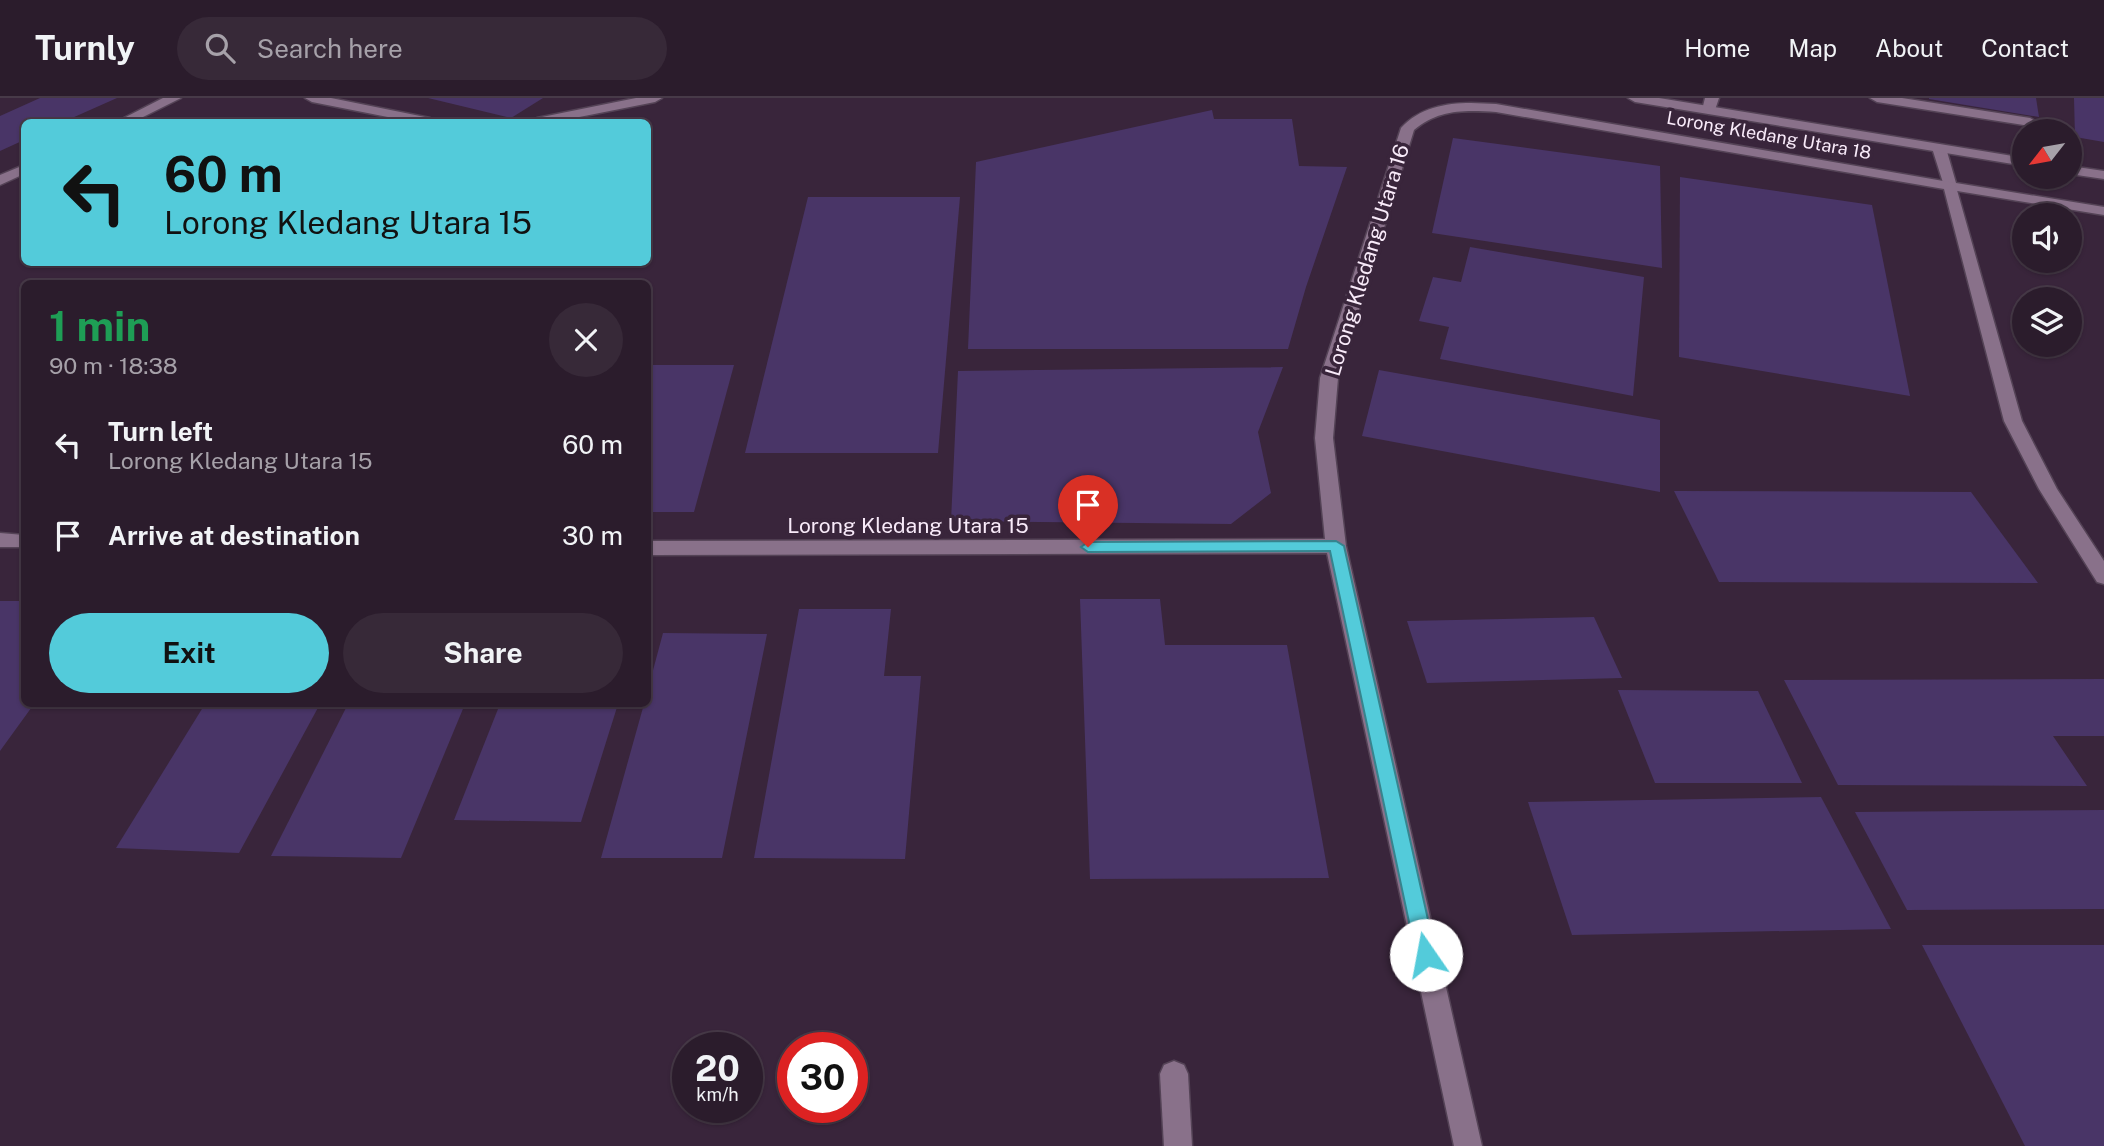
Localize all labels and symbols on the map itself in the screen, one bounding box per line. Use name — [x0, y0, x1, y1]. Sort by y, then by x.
street label: Lorong Kledang Utara 18 — [1665, 107, 1873, 163]
north arrow — [2012, 119, 2082, 189]
street label: Lorong Kledang Utara 16 — [1320, 141, 1414, 379]
pin — [1058, 475, 1118, 547]
street label: Lorong Kledang Utara 15 — [787, 513, 1029, 538]
position arrow — [1389, 918, 1463, 992]
speed limit sign: 30 — [777, 1032, 868, 1123]

